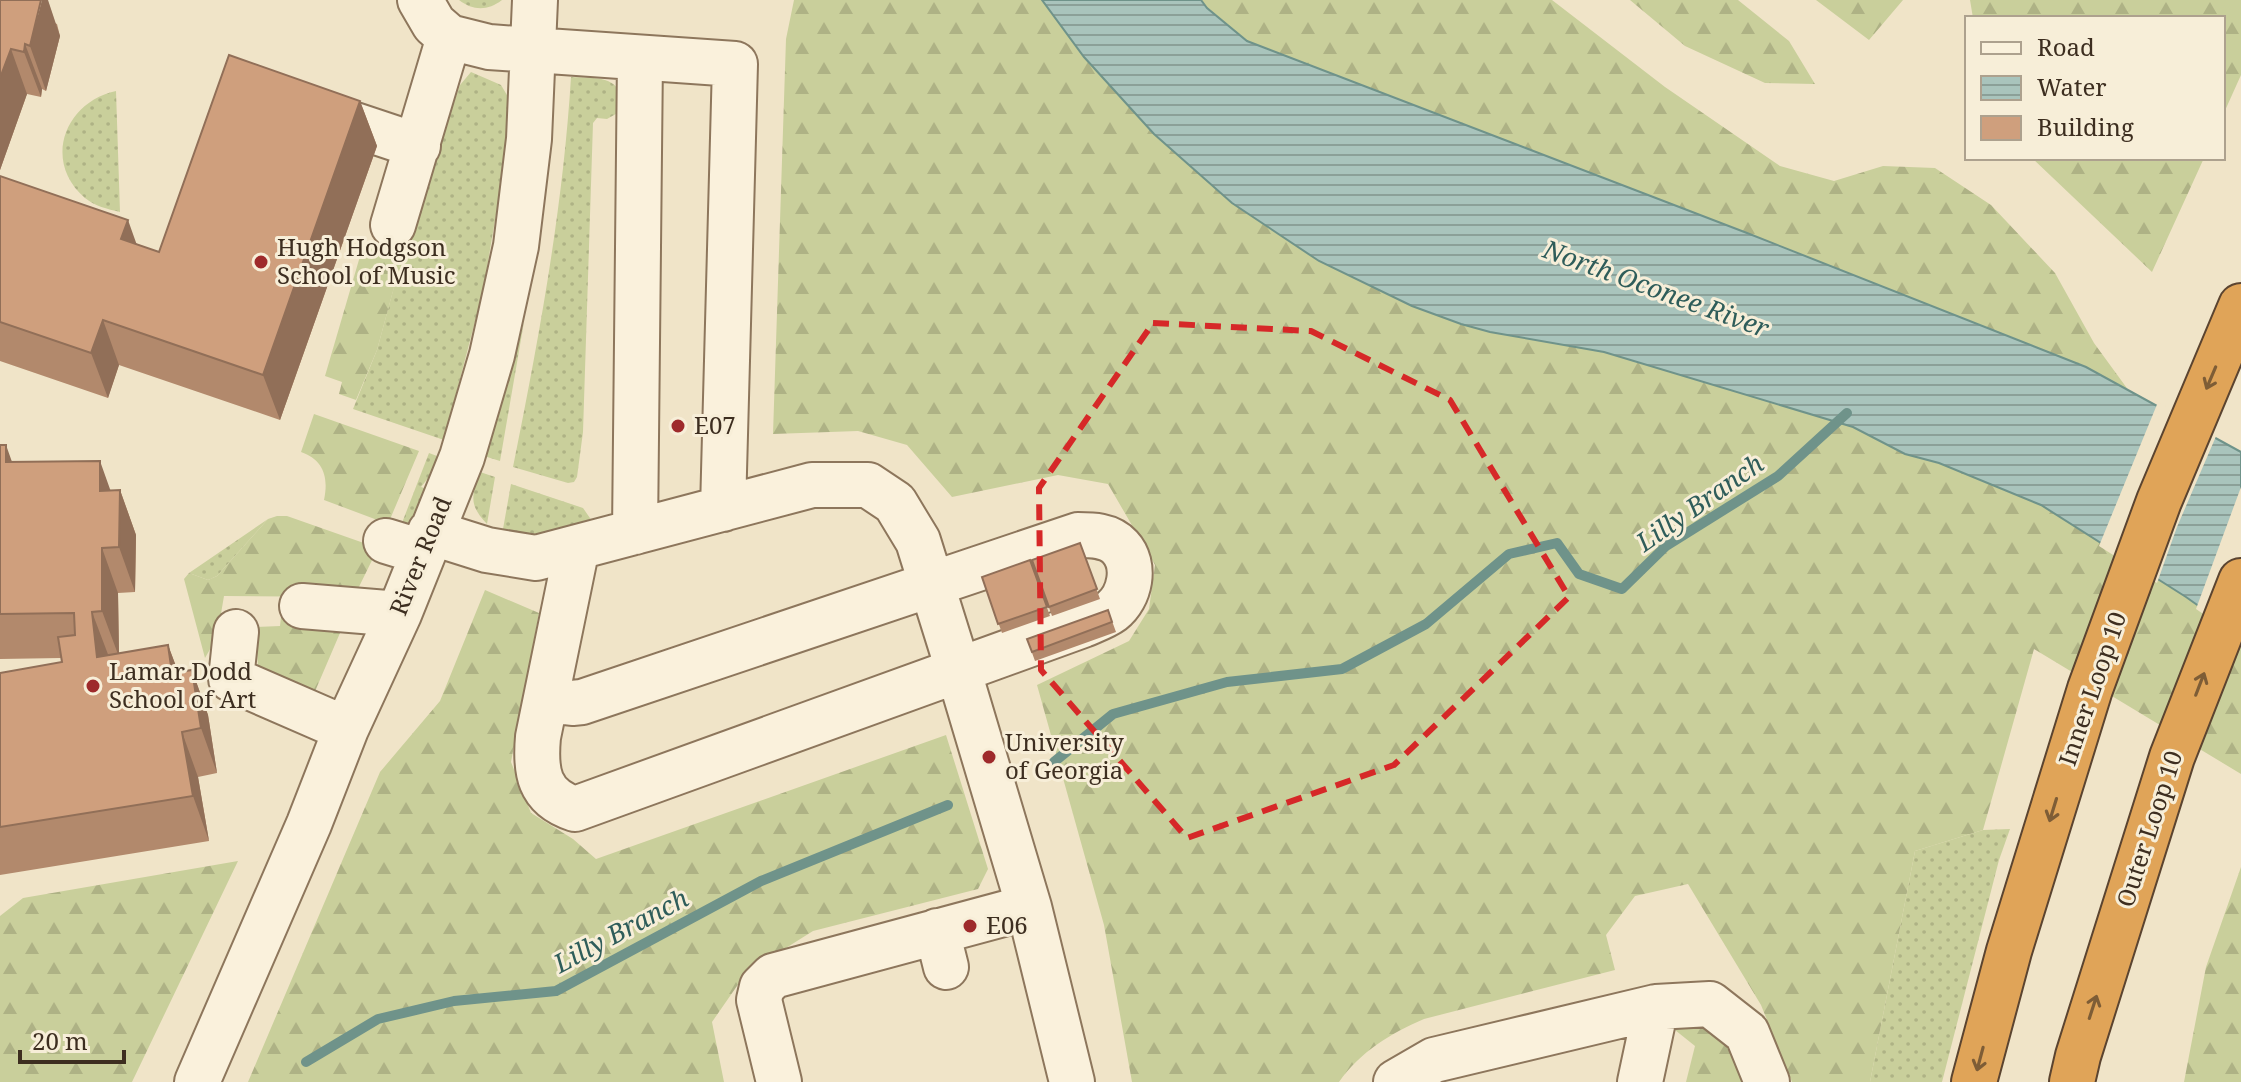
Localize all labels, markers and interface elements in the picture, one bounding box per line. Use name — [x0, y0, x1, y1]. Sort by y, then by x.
legend — [1965, 16, 2225, 160]
text: Road — [2037, 30, 2095, 63]
text: Water — [2037, 70, 2107, 103]
text: Building — [2037, 110, 2134, 143]
place label: Hugh Hodgson School of Music — [277, 230, 456, 291]
water label: North Oconee River — [1538, 230, 1775, 346]
marker: Hugh Hodgson School of Music — [252, 253, 270, 271]
one-way arrow — [2202, 365, 2217, 390]
place label: E07 — [694, 408, 736, 441]
marker: E07 — [669, 417, 687, 435]
water label: Lilly Branch — [1628, 445, 1771, 560]
street label: River Road — [381, 491, 459, 620]
street label: Inner Loop 10 — [2050, 607, 2133, 770]
place label: Lamar Dodd School of Art — [109, 654, 256, 715]
one-way arrow — [2194, 673, 2208, 697]
marker: Lamar Dodd School of Art — [84, 677, 102, 695]
place label: University of Georgia — [1005, 725, 1124, 786]
street label: Outer Loop 10 — [2108, 746, 2189, 911]
marker: University of Georgia — [980, 748, 998, 766]
one-way arrow — [2045, 796, 2060, 822]
water label: Lilly Branch — [546, 879, 695, 981]
place label: E06 — [986, 908, 1028, 941]
marker: E06 — [961, 917, 979, 935]
one-way arrow — [2087, 995, 2102, 1020]
scale bar — [20, 1014, 124, 1064]
text: 20 m — [32, 1024, 88, 1057]
one-way arrow — [1972, 1046, 1987, 1072]

